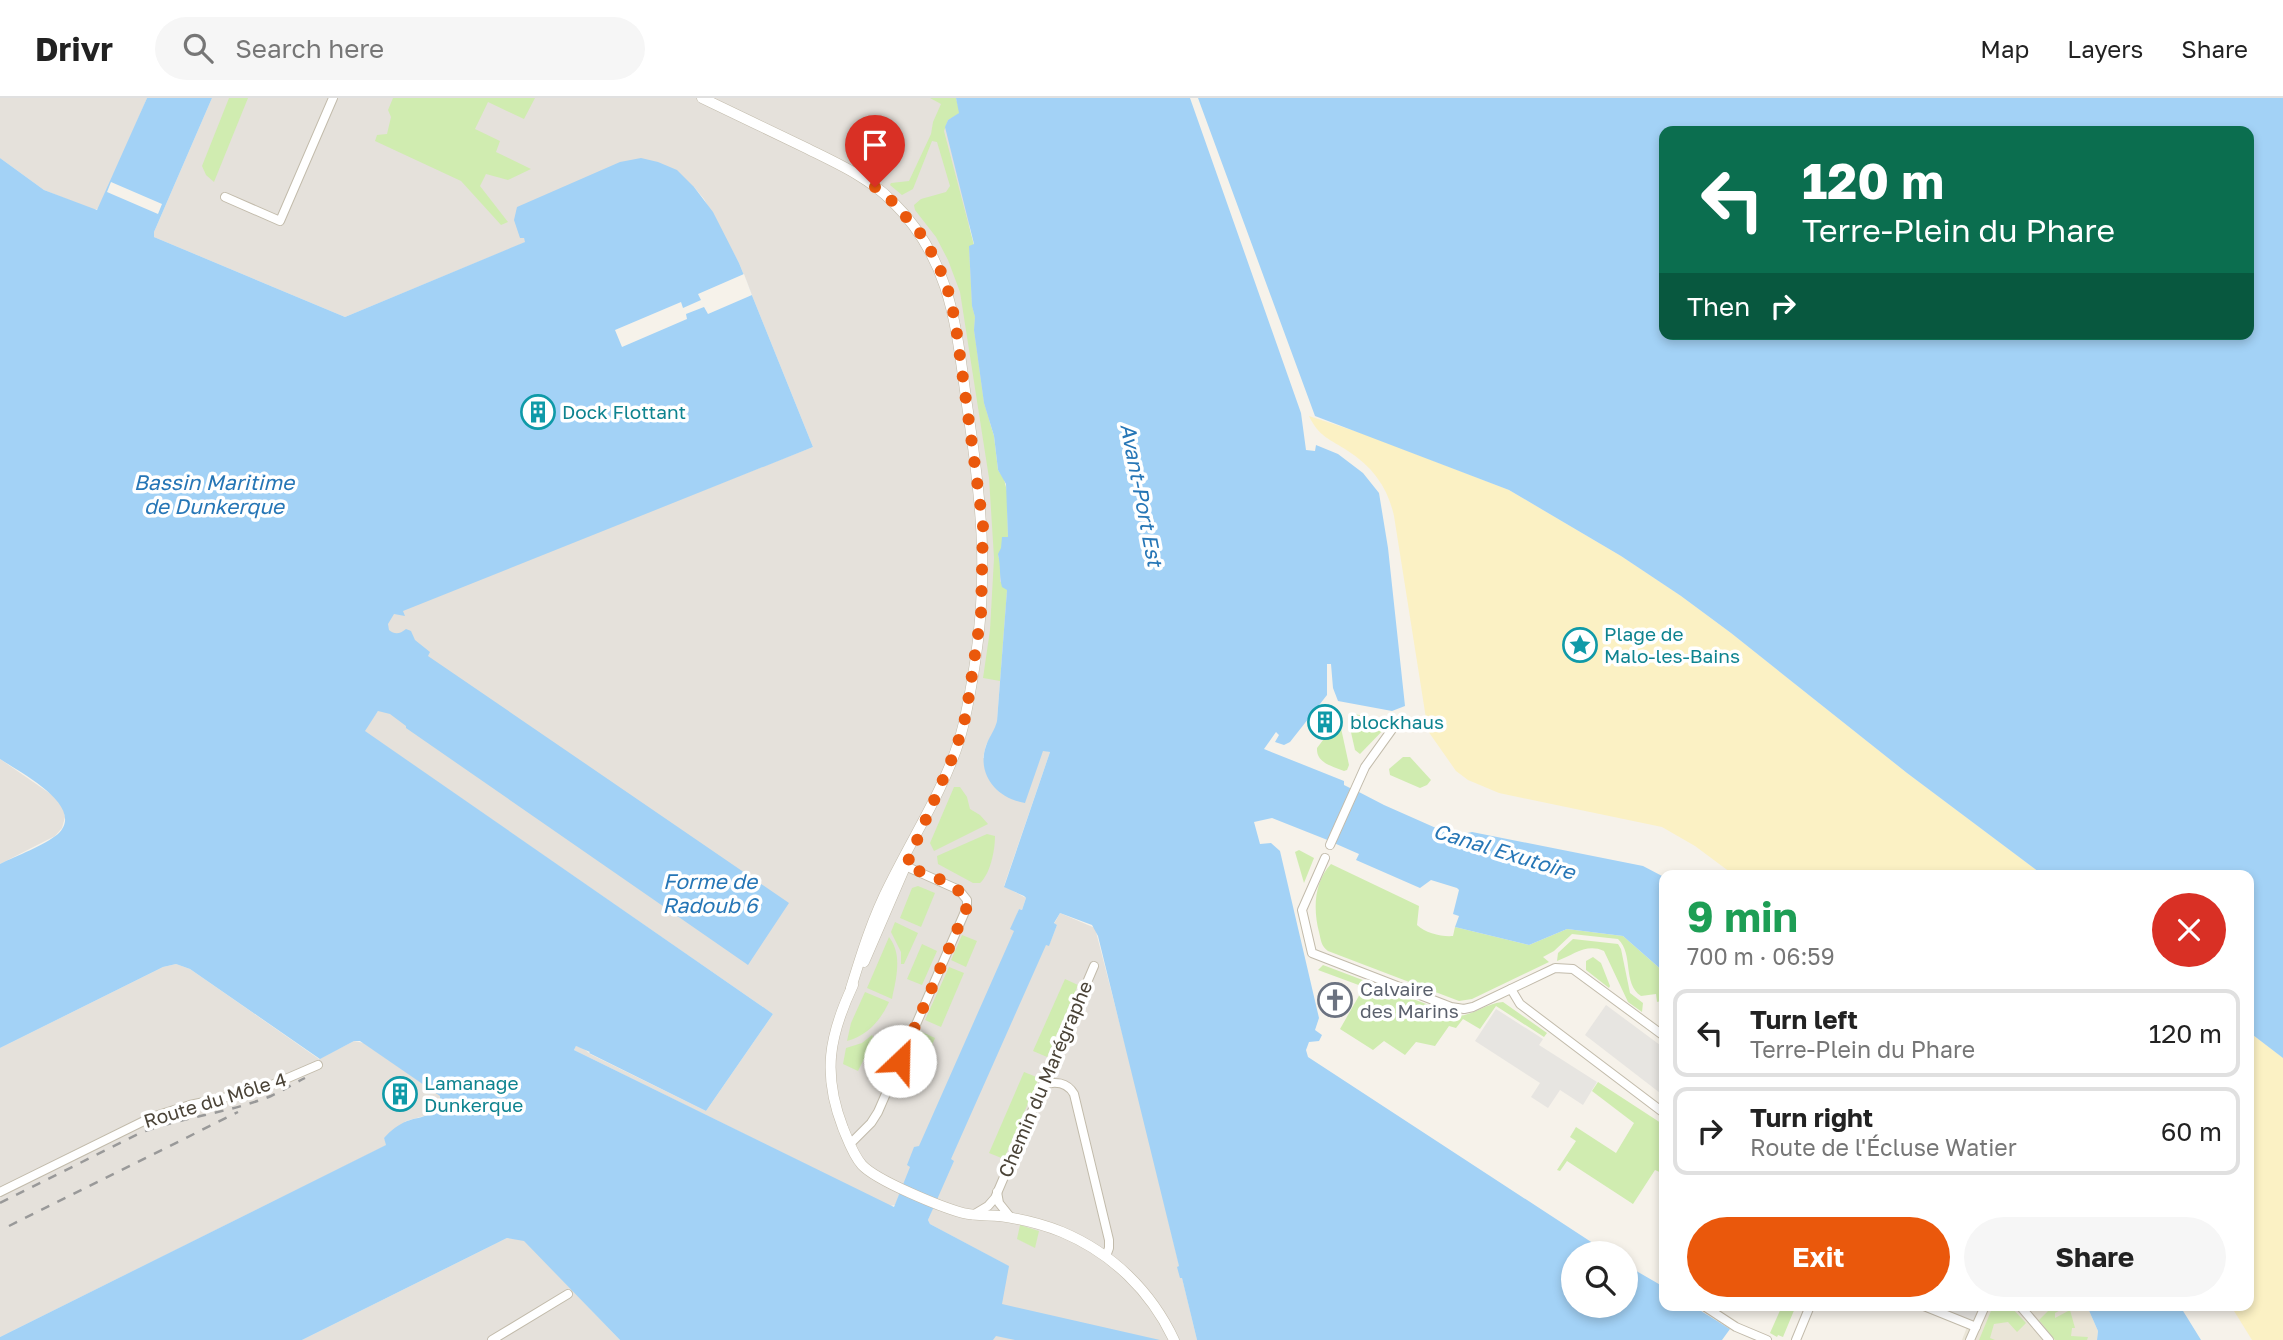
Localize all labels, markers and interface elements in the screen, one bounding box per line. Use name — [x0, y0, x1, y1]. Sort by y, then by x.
search box — [155, 17, 645, 80]
text: Drivr — [35, 29, 113, 68]
icon: search — [179, 29, 217, 67]
text: Search here — [235, 33, 384, 64]
text: Map — [1980, 34, 2029, 63]
text: Layers — [2067, 34, 2143, 63]
text: Share — [2181, 34, 2248, 63]
pin — [845, 115, 905, 187]
icon: arrive — [856, 126, 894, 164]
text: 120 m — [1802, 151, 1944, 210]
icon: left — [1687, 154, 1778, 245]
text: Terre-Plein du Phare — [1802, 211, 2115, 249]
icon: right — [1764, 287, 1802, 325]
text: Then — [1687, 291, 1750, 322]
building icon: Dock Flottant — [519, 393, 557, 431]
place label: Dock Flottant — [562, 400, 686, 423]
water label: Avant-Port Est — [1115, 421, 1169, 571]
water label: Bassin Maritime de Dunkerque — [134, 469, 296, 519]
place label: Plage de Malo-les-Bains — [1604, 622, 1740, 667]
place icon: Plage de Malo-les-Bains — [1561, 626, 1599, 664]
building icon: blockhaus — [1306, 703, 1344, 741]
place label: blockhaus — [1350, 710, 1444, 733]
water label: Canal Exutoire — [1430, 817, 1580, 885]
water label: Forme de Radoub 6 — [662, 868, 760, 918]
text: 9 min — [1687, 891, 1798, 941]
button: close — [2152, 893, 2226, 967]
text: 700 m · 06:59 — [1687, 942, 1835, 970]
street label: Chemin du Marégraphe — [993, 977, 1096, 1181]
place label: Calvaire des Marins — [1360, 977, 1459, 1022]
church icon: Calvaire des Marins — [1316, 981, 1354, 1019]
text: Turn left — [1750, 1004, 1858, 1035]
icon: left — [1691, 1014, 1729, 1052]
text: 120 m — [2149, 1018, 2222, 1049]
position arrow — [863, 1024, 937, 1098]
text: Terre-Plein du Phare — [1750, 1035, 1975, 1063]
street label: Route du Môle 4 — [141, 1067, 289, 1132]
place label: Lamanage Dunkerque — [424, 1071, 523, 1116]
building icon: Lamanage Dunkerque — [381, 1075, 419, 1113]
text: Turn right — [1750, 1102, 1873, 1133]
icon: right — [1691, 1112, 1729, 1150]
text: 60 m — [2161, 1116, 2222, 1147]
text: Route de l'Écluse Watier — [1750, 1133, 2017, 1161]
button: Exit — [1687, 1217, 1950, 1297]
button: Share — [1964, 1217, 2226, 1297]
map controls — [1561, 1241, 1638, 1318]
button: search — [1561, 1241, 1638, 1318]

